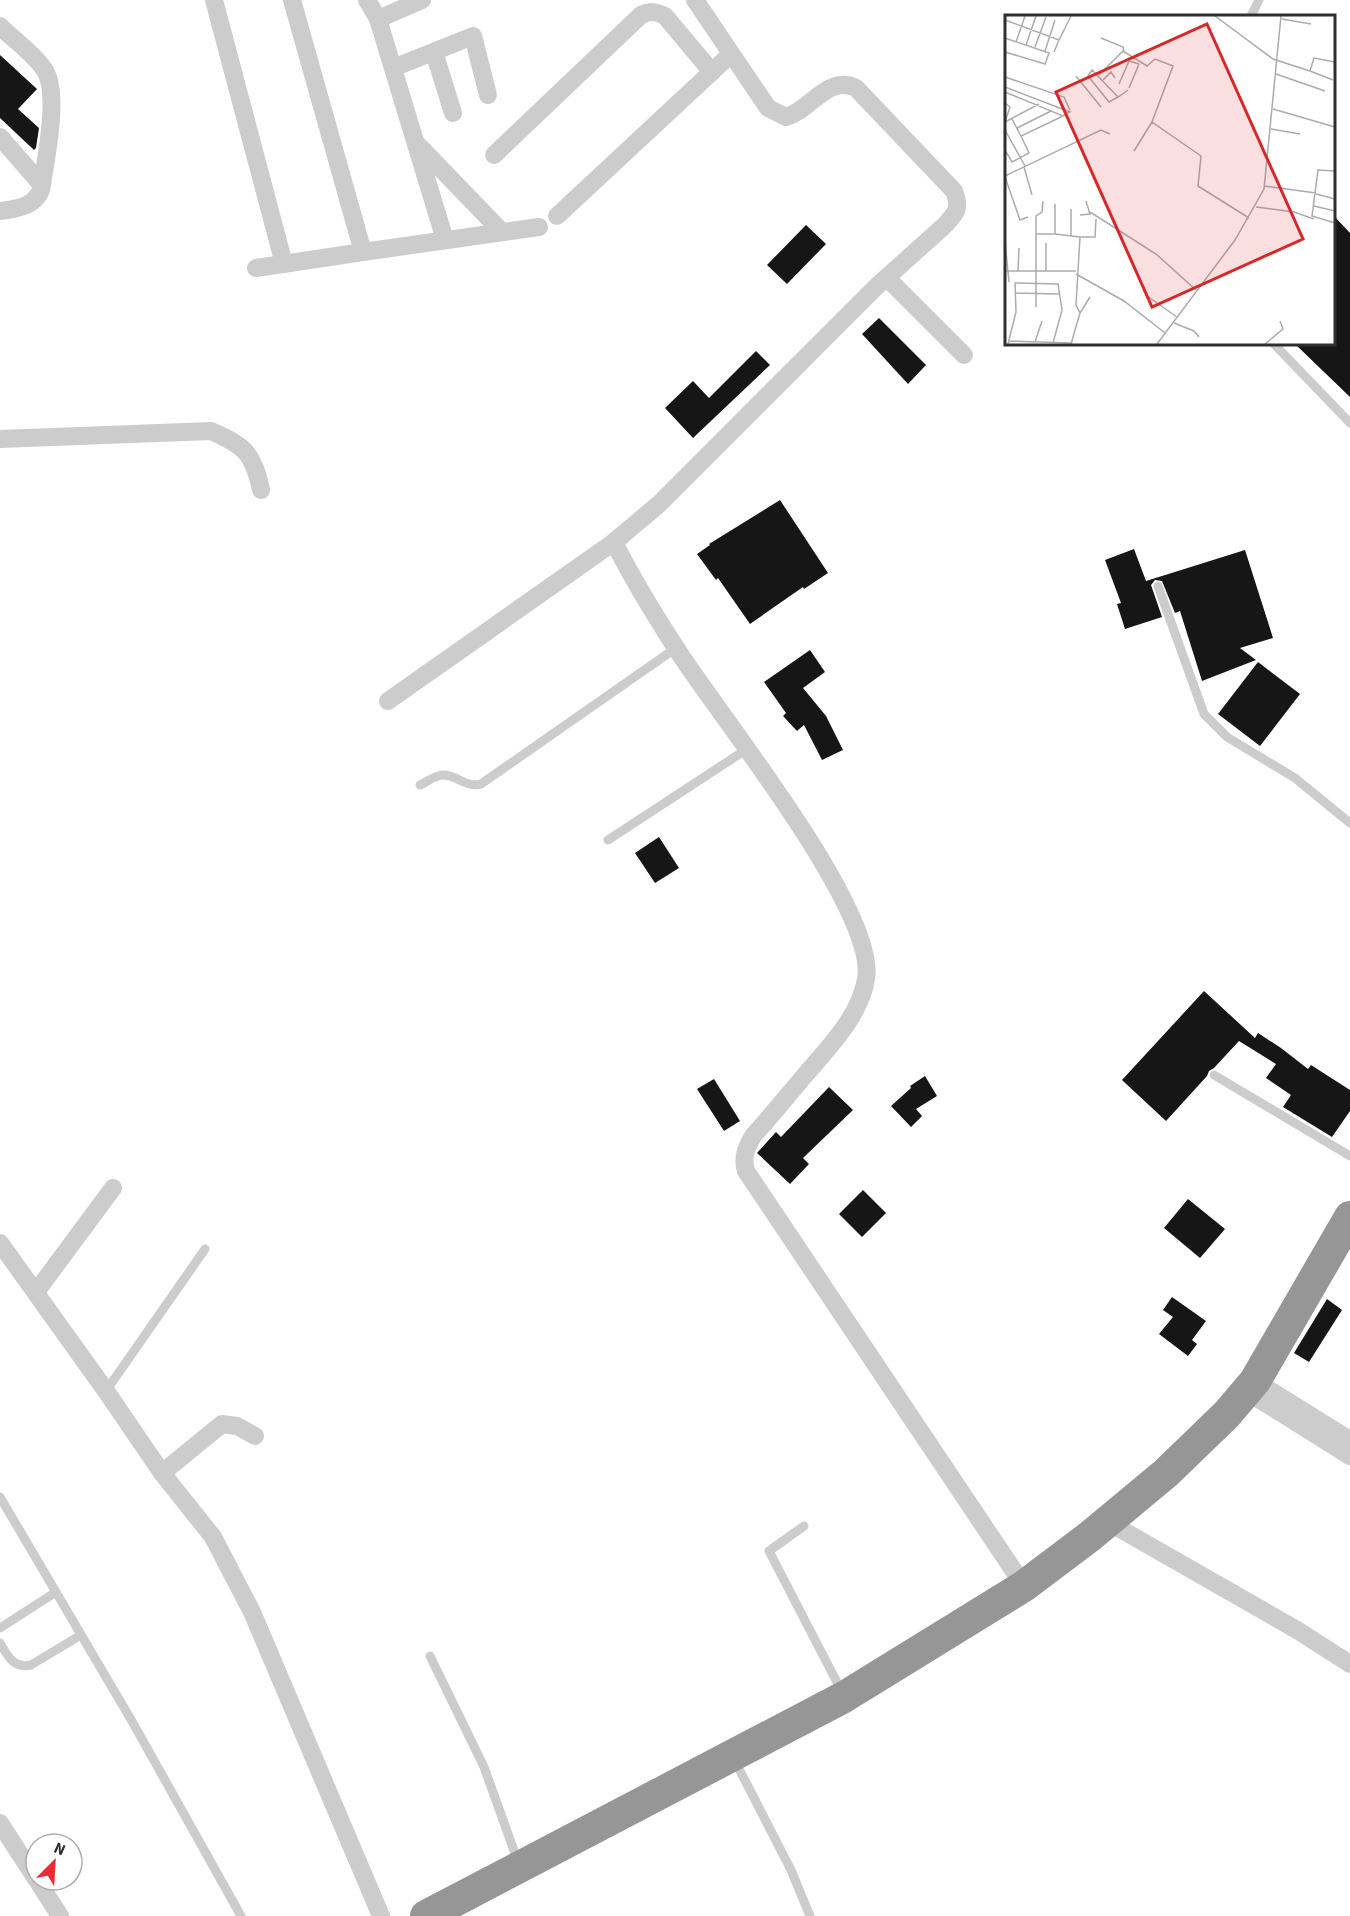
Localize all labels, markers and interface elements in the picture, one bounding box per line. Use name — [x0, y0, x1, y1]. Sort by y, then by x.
inset map — [1005, 15, 1335, 345]
north arrow — [24, 1832, 84, 1892]
text: N — [50, 1837, 69, 1861]

